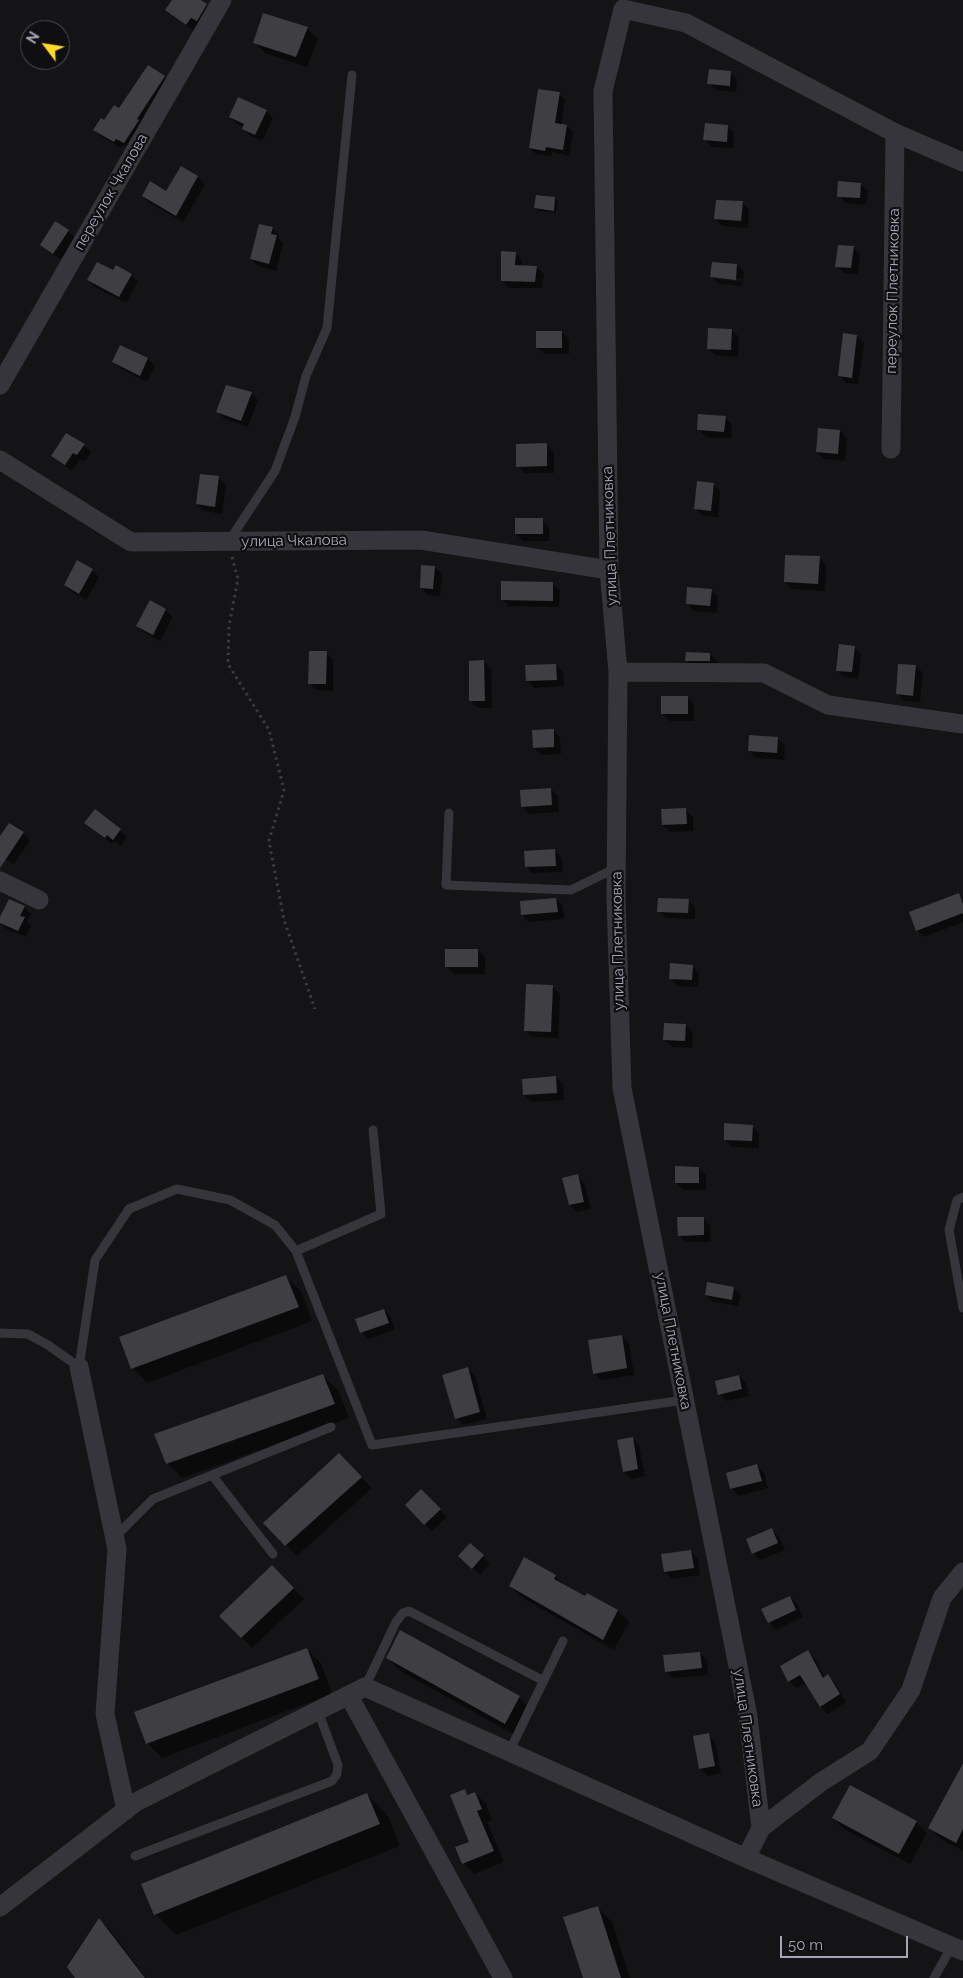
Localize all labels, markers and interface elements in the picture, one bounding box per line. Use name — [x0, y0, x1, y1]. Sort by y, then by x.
north arrow — [20, 20, 70, 70]
text: N — [23, 29, 43, 46]
street label: переулок Чкалова — [70, 130, 152, 254]
street label: переулок Плетниковка — [883, 208, 903, 374]
street label: улица Плетниковка — [599, 466, 621, 606]
street label: улица Чкалова — [241, 531, 347, 551]
street label: улица Плетниковка — [608, 871, 628, 1011]
street label: улица Плетниковка — [651, 1271, 695, 1411]
street label: улица Плетниковка — [729, 1668, 767, 1808]
scale bar — [783, 1926, 910, 1958]
text: 50 m — [788, 1936, 823, 1954]

